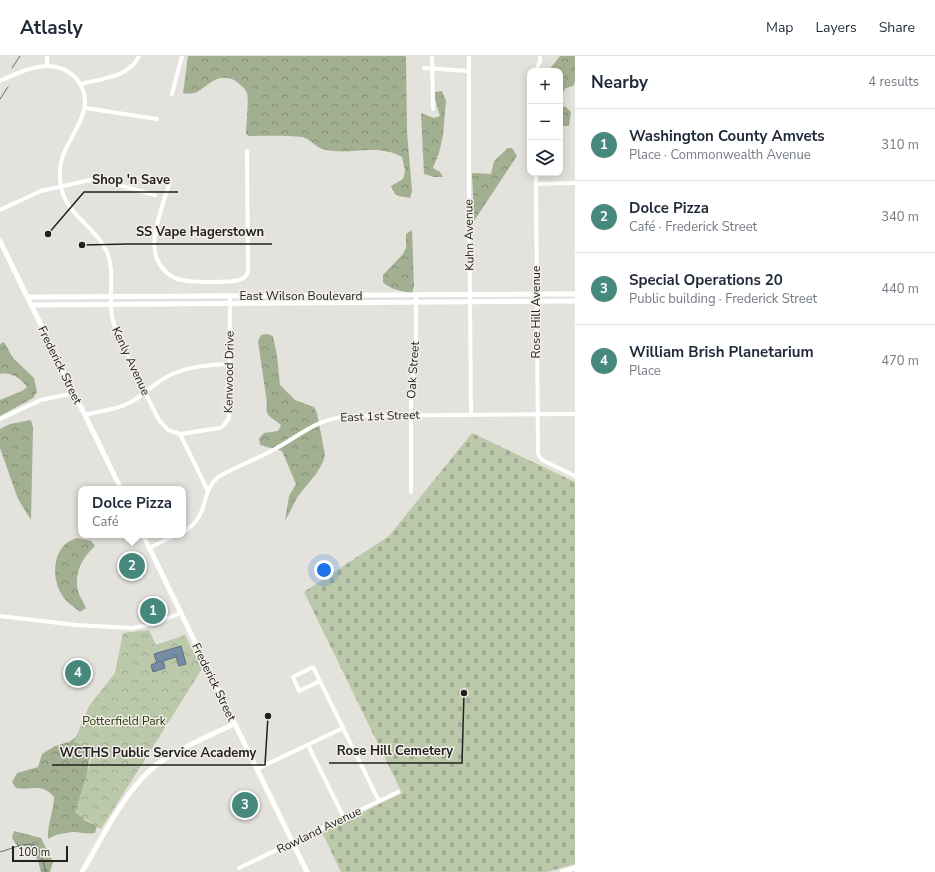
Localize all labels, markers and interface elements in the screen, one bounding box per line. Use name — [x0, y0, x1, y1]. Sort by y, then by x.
text: Atlasly — [20, 15, 83, 41]
text: Map — [766, 18, 793, 37]
text: Layers — [815, 18, 857, 37]
text: Share — [879, 18, 915, 37]
map controls — [527, 68, 563, 176]
button: + — [527, 68, 563, 104]
text: Nearby — [591, 71, 648, 94]
text: 4 results — [868, 73, 919, 91]
button: − — [527, 104, 563, 140]
text: Washington County Amvets — [629, 126, 825, 146]
text: 1 — [600, 136, 608, 154]
text: 310 m — [881, 136, 919, 154]
button: layers — [527, 140, 563, 176]
text: Place · Commonwealth Avenue — [629, 146, 811, 164]
callout: Shop 'n Save — [84, 167, 178, 192]
text: Shop 'n Save — [92, 171, 170, 189]
text: Dolce Pizza — [629, 198, 709, 218]
street label: Kuhn Avenue — [460, 199, 478, 271]
text: 2 — [600, 208, 608, 226]
text: 340 m — [881, 208, 919, 226]
text: Café · Frederick Street — [629, 218, 757, 236]
callout: SS Vape Hagerstown — [128, 219, 272, 244]
text: SS Vape Hagerstown — [136, 223, 264, 241]
street label: Rose Hill Avenue — [528, 266, 544, 358]
text: Special Operations 20 — [629, 270, 783, 290]
text: 3 — [600, 280, 608, 298]
text: 440 m — [881, 280, 919, 298]
street label: East Wilson Boulevard — [239, 288, 363, 304]
text: Public building · Frederick Street — [629, 290, 817, 308]
street label: Frederick Street — [34, 323, 86, 407]
street label: Kenly Avenue — [108, 324, 154, 398]
street label: Kenwood Drive — [220, 331, 238, 413]
street label: Oak Street — [403, 340, 423, 399]
text: William Brish Planetarium — [629, 342, 814, 362]
text: 4 — [600, 352, 608, 370]
text: 470 m — [881, 352, 919, 370]
text: Place — [629, 362, 661, 380]
street label: East 1st Street — [340, 407, 421, 425]
popup — [78, 486, 186, 538]
text: Dolce Pizza — [92, 493, 172, 513]
text: Café — [92, 513, 119, 531]
pin: 2 — [119, 551, 145, 581]
your location — [314, 560, 334, 580]
pin: 1 — [140, 596, 166, 626]
street label: Frederick Street — [188, 640, 240, 724]
pin: 4 — [65, 658, 91, 688]
park label: Potterfield Park — [82, 713, 167, 729]
callout: Rose Hill Cemetery — [329, 738, 462, 763]
callout: WCTHS Public Service Academy — [52, 740, 265, 765]
text: Rose Hill Cemetery — [337, 742, 453, 760]
text: WCTHS Public Service Academy — [60, 744, 257, 762]
pin: 3 — [232, 790, 258, 820]
street label: Rowland Avenue — [274, 803, 364, 857]
scale bar — [12, 844, 68, 863]
text: 100 m — [18, 845, 50, 860]

